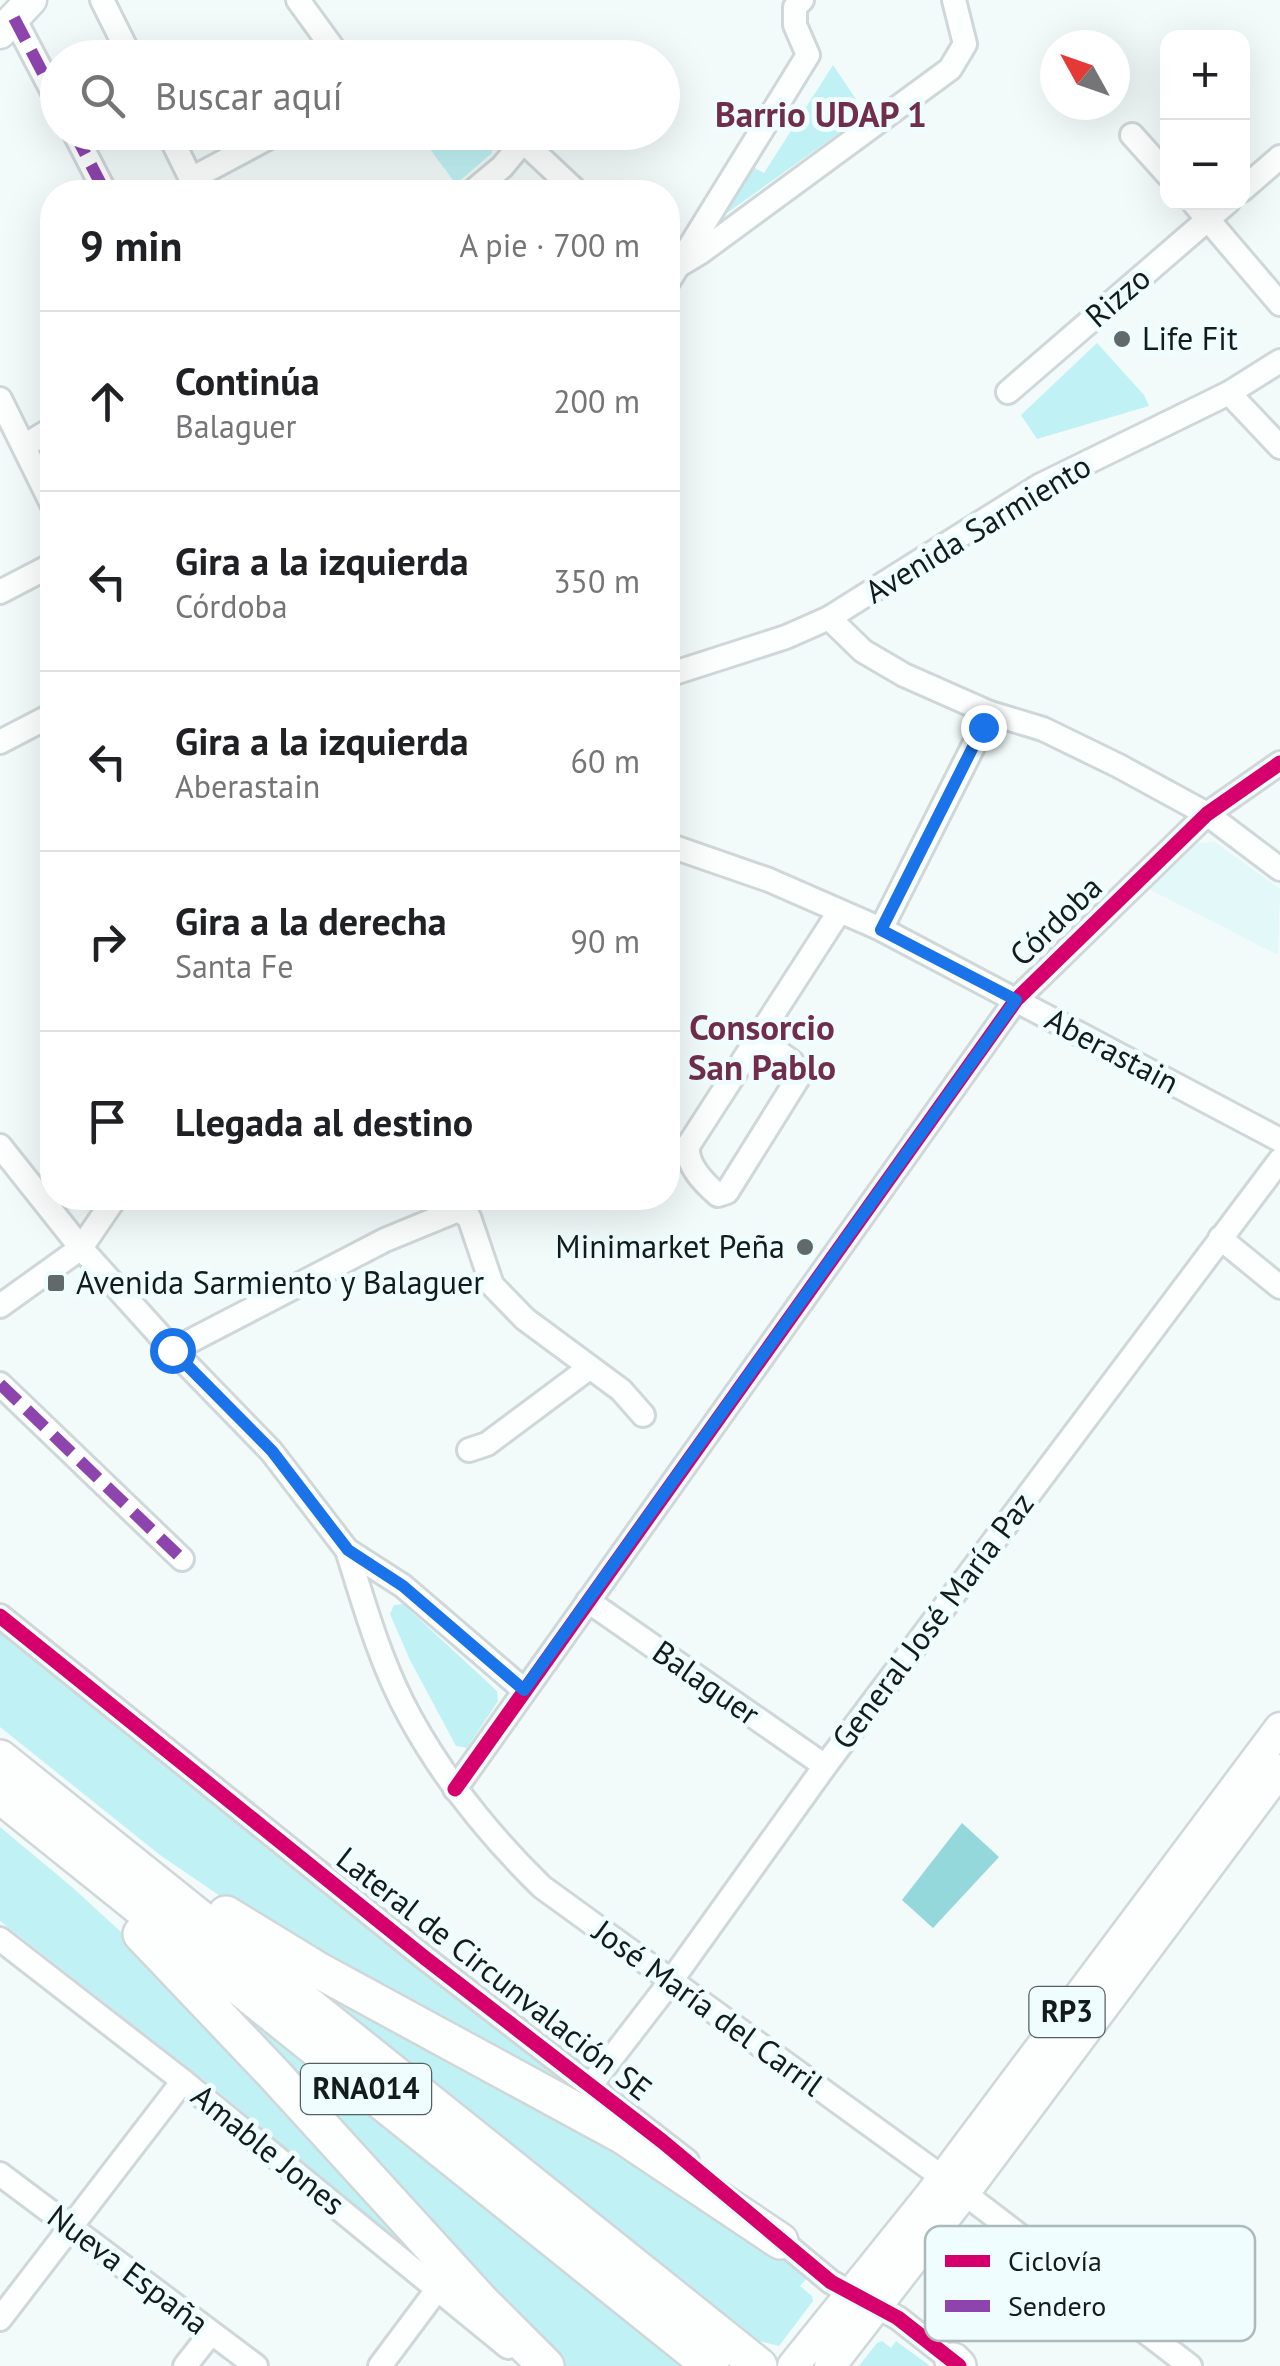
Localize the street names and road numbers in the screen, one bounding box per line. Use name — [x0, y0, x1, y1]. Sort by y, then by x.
street label: Rizzo — [1076, 256, 1159, 336]
street label: Avenida Sarmiento — [857, 444, 1098, 612]
street label: Córdoba — [1000, 866, 1110, 975]
street label: Aberastain — [1038, 997, 1186, 1103]
street label: General José María Paz — [822, 1484, 1043, 1757]
street label: Balaguer — [645, 1630, 768, 1734]
street label: Lateral de Circunvalación SE — [328, 1837, 661, 2109]
street label: José María del Carril — [584, 1908, 832, 2105]
road number: RP3 — [1030, 1987, 1104, 2037]
road number: RNA014 — [301, 2064, 431, 2114]
street label: Amable Jones — [183, 2074, 354, 2224]
street label: Nueva España — [40, 2195, 218, 2344]

